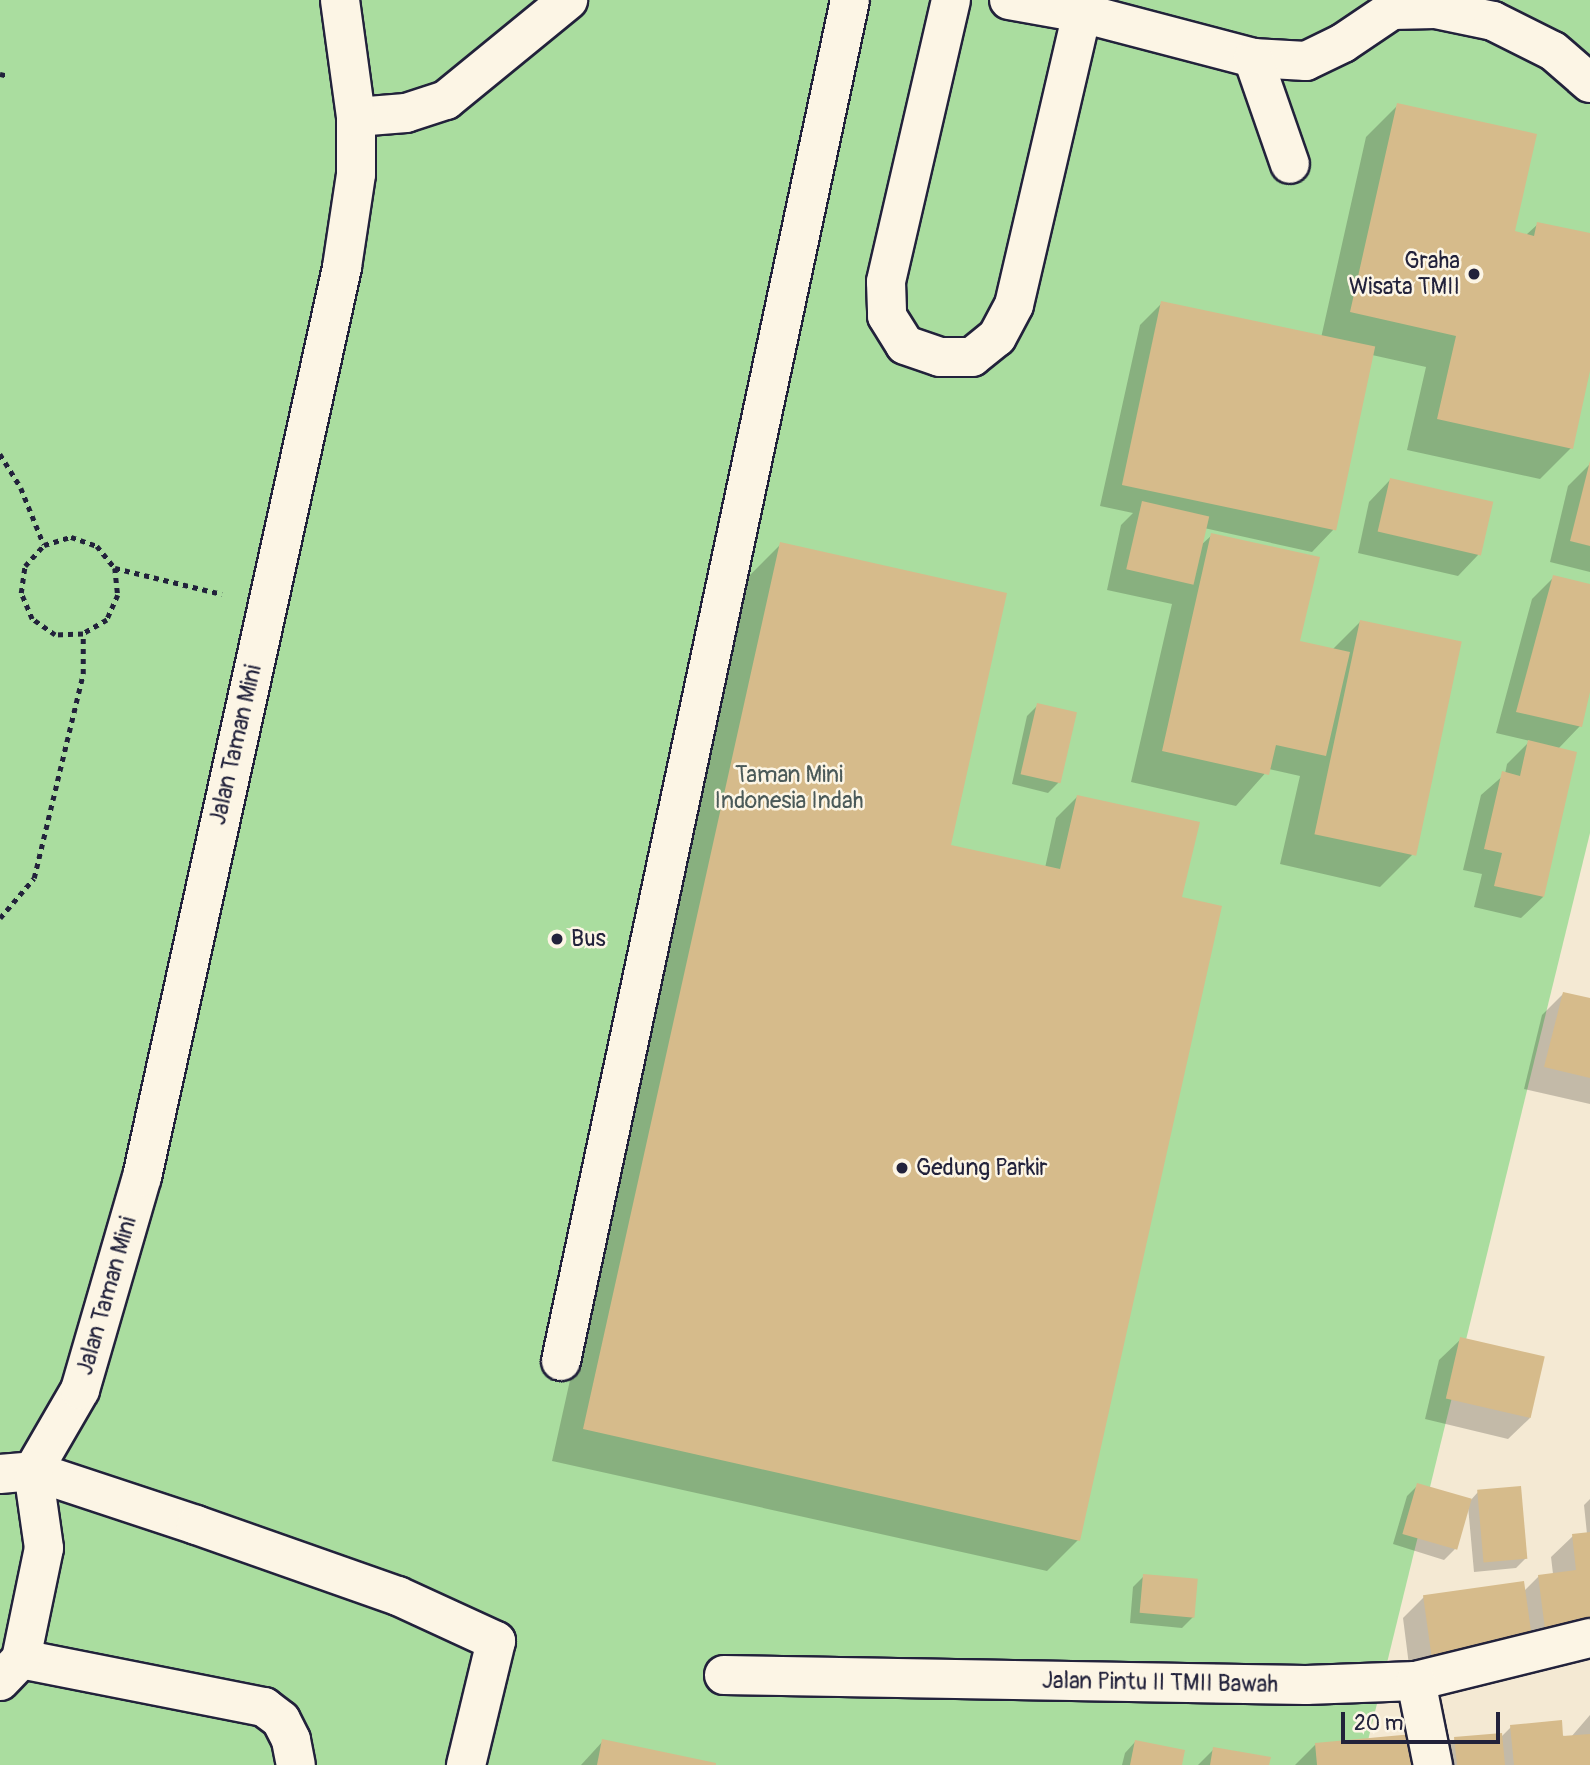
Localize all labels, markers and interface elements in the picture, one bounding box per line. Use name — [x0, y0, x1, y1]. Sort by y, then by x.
place label: Graha Wisata TMII — [1349, 247, 1460, 301]
marker: Graha Wisata TMII — [1466, 266, 1482, 282]
street label: Jalan Taman Mini — [204, 662, 268, 828]
park label: Taman Mini Indonesia Indah — [714, 761, 864, 815]
place label: Bus — [571, 925, 606, 953]
marker: Bus — [549, 931, 565, 947]
place label: Gedung Parkir — [916, 1154, 1048, 1182]
marker: Gedung Parkir — [894, 1160, 910, 1176]
street label: Jalan Taman Mini — [71, 1214, 143, 1378]
street label: Jalan Pintu II TMII Bawah — [1042, 1667, 1278, 1699]
scale bar — [1345, 1698, 1504, 1742]
text: 20 m — [1354, 1710, 1403, 1737]

